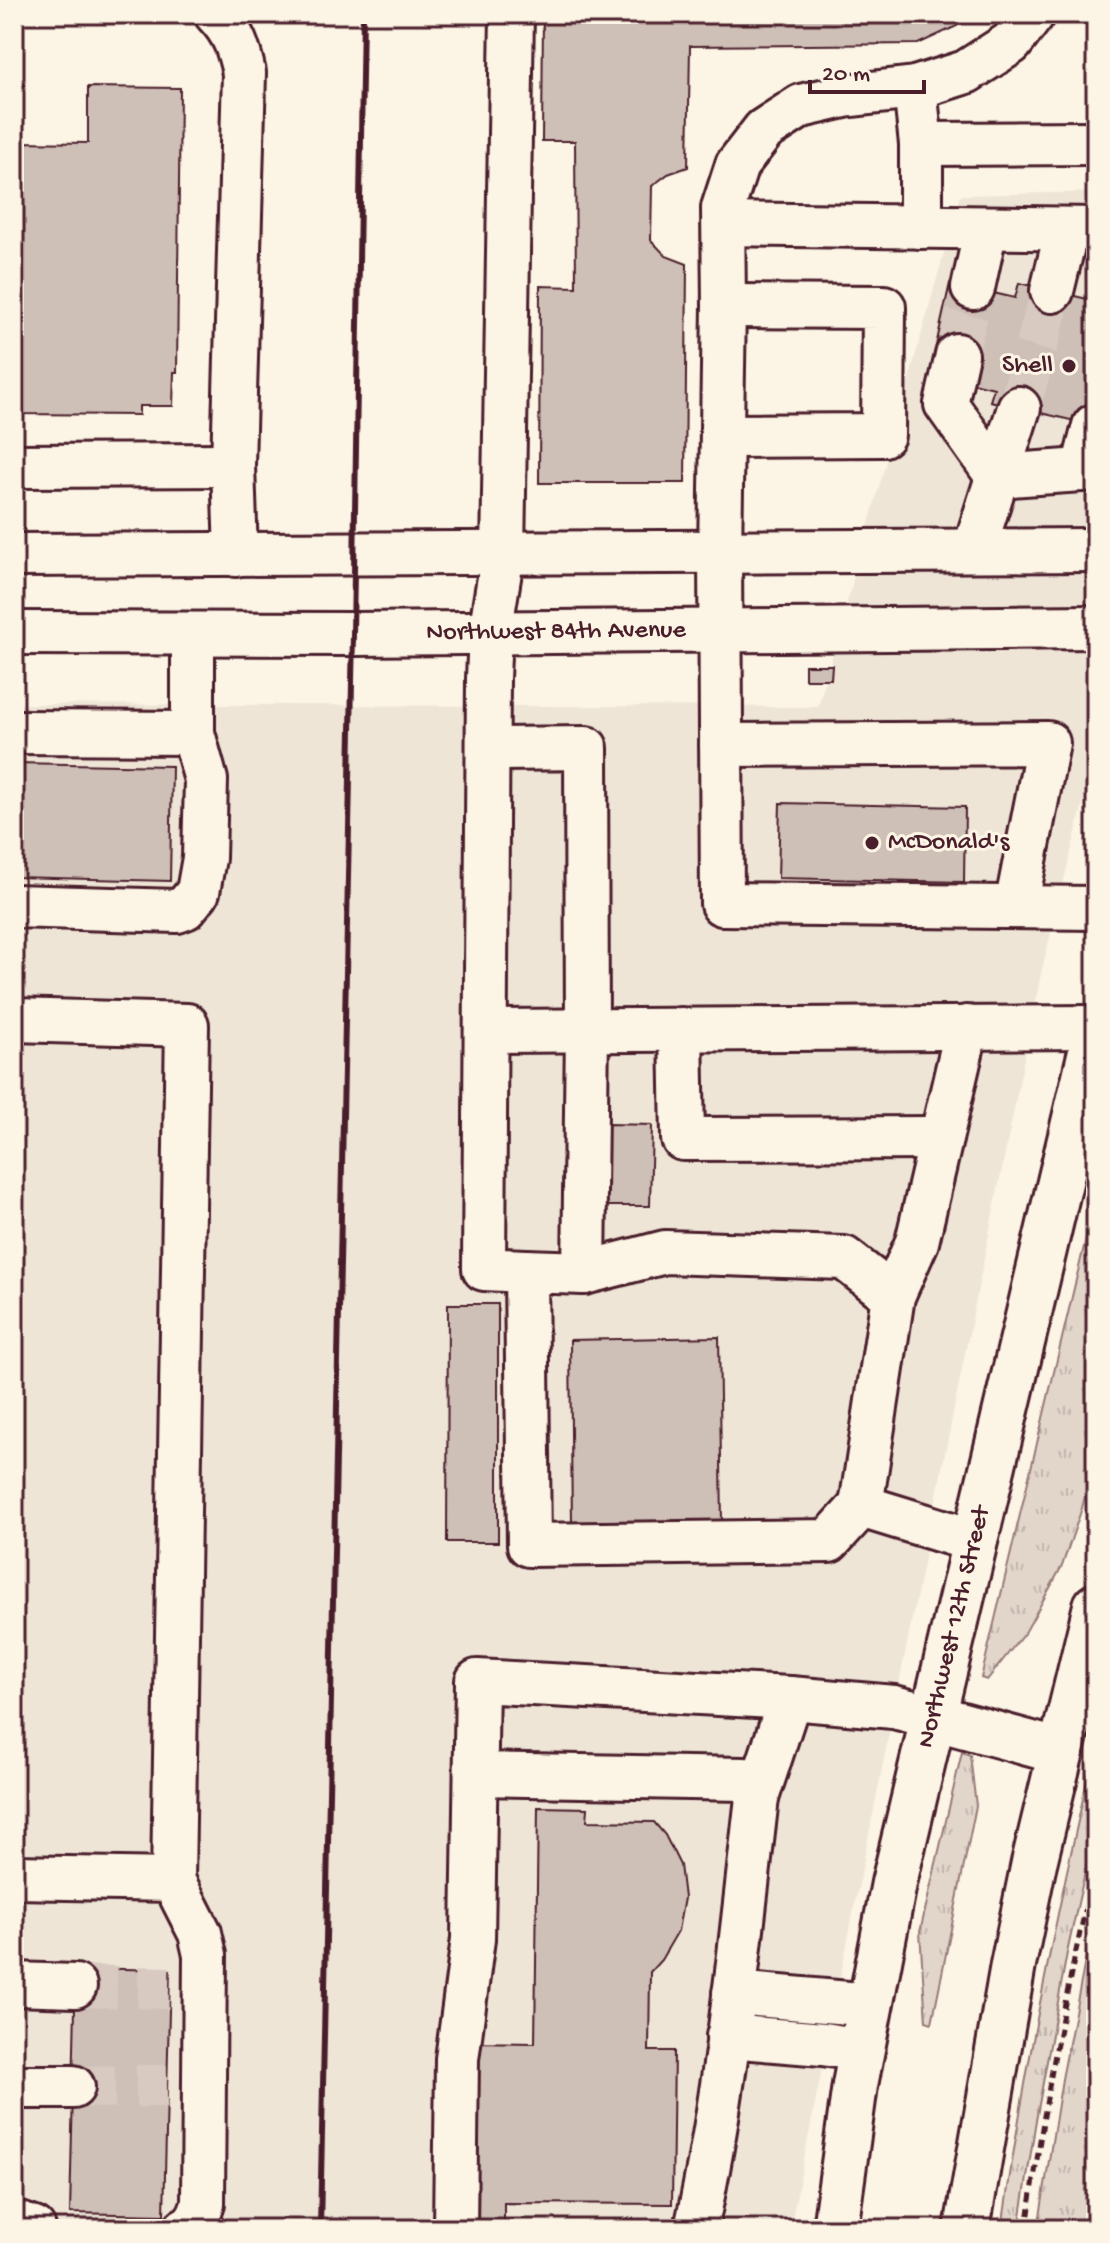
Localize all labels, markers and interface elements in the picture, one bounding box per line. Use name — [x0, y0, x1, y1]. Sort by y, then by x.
scale bar — [810, 44, 924, 94]
text: 20 m — [822, 61, 870, 90]
place label: Shell — [1002, 351, 1053, 382]
marker: Shell — [1060, 357, 1078, 375]
street label: Northwest 84th Avenue — [426, 615, 687, 649]
place label: McDonald's — [888, 828, 1011, 859]
marker: McDonald's — [863, 834, 881, 852]
street label: Northwest 12th Street — [911, 1501, 999, 1751]

